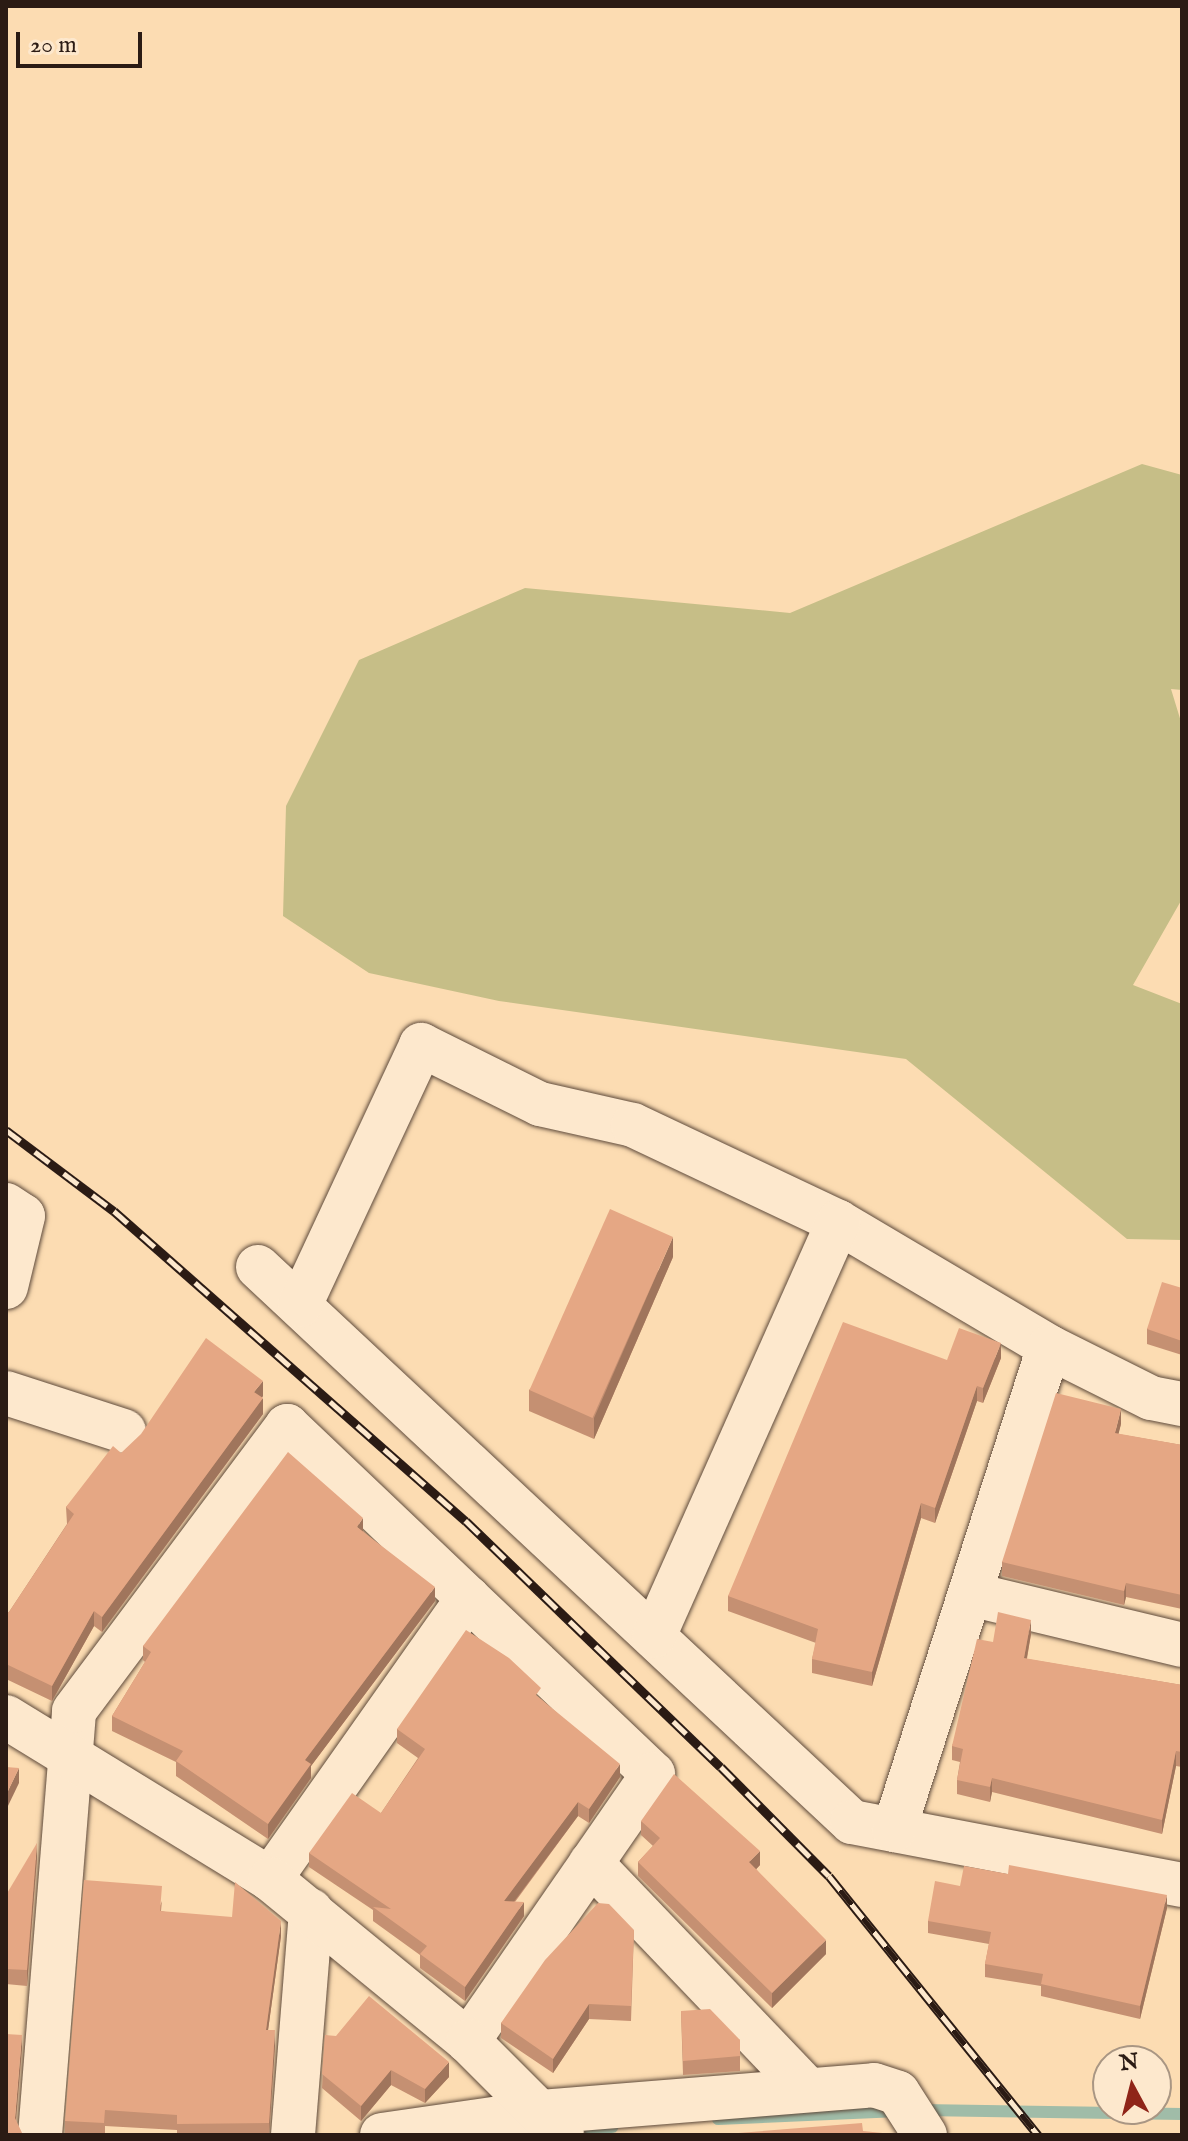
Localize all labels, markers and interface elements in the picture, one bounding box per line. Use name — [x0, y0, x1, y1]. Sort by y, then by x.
scale bar — [20, 16, 146, 66]
text: 20 m — [30, 30, 77, 61]
north arrow — [1092, 2045, 1172, 2125]
text: N — [1118, 2048, 1140, 2078]

